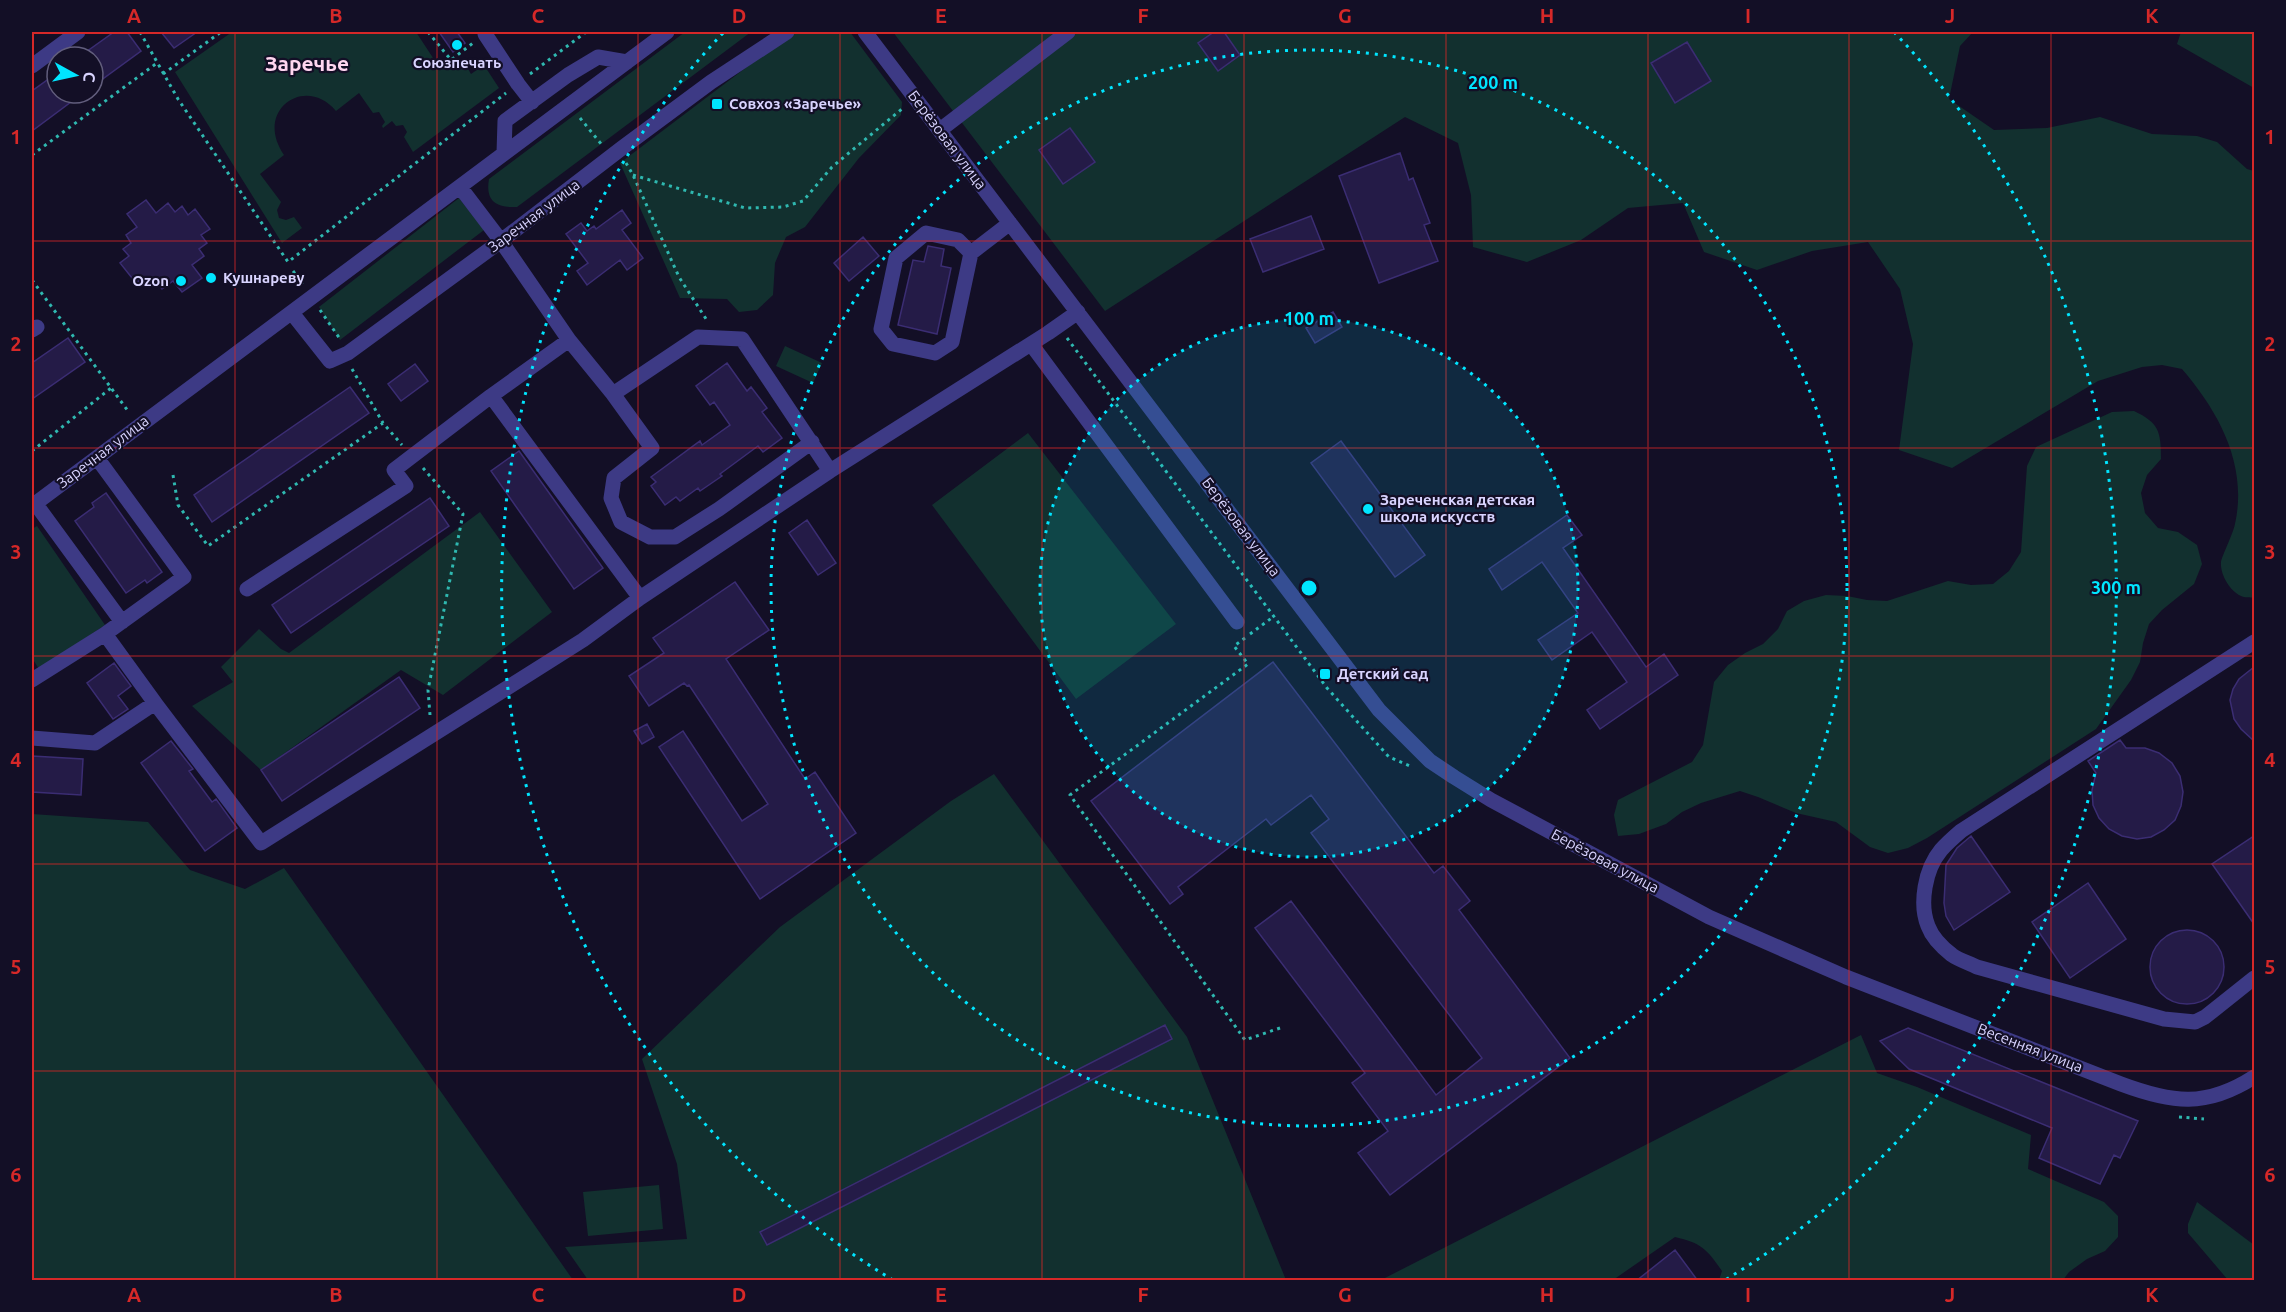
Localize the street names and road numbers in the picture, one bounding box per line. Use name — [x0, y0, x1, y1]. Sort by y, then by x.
street label: Берёзовая улица — [905, 87, 990, 192]
street label: Заречная улица — [485, 176, 583, 256]
street label: Заречная улица — [54, 412, 152, 492]
street label: Берёзовая улица — [1199, 474, 1284, 579]
street label: Берёзовая улица — [1549, 825, 1662, 896]
street label: Весенняя улица — [1975, 1020, 2085, 1075]

